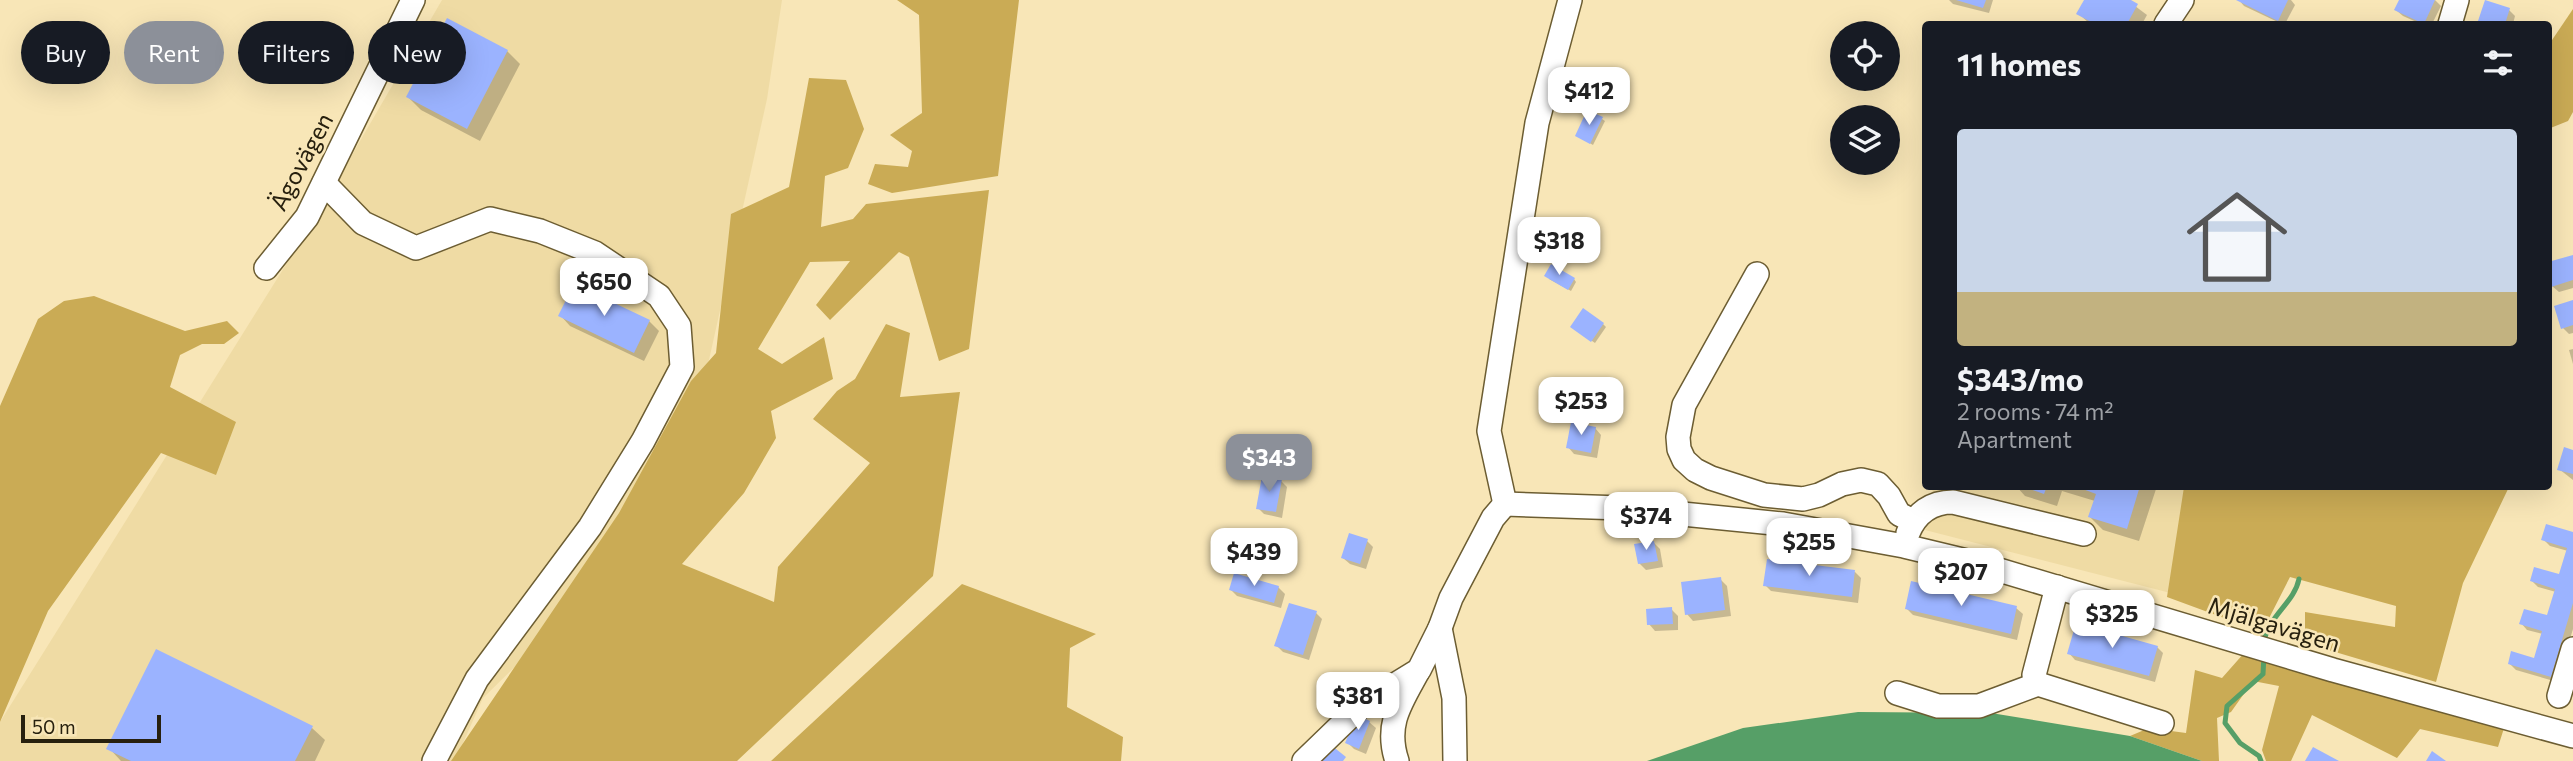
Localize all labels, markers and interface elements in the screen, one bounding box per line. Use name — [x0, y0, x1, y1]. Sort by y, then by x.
chip: Buy — [21, 21, 110, 84]
chip: Rent — [124, 21, 224, 84]
chip: Filters — [238, 21, 354, 84]
chip: New — [368, 21, 466, 84]
map controls — [1830, 21, 1900, 175]
button: locate — [1830, 21, 1900, 91]
icon: filters — [2479, 44, 2517, 82]
text: 11 homes — [1957, 45, 2081, 82]
pin: $412 — [1548, 68, 1630, 127]
text: $412 — [1564, 76, 1614, 104]
button: layers — [1830, 105, 1900, 175]
street label: Ägovägen — [263, 108, 338, 215]
icon: home — [2174, 174, 2300, 300]
pin: $318 — [1518, 218, 1600, 277]
text: $318 — [1533, 226, 1585, 254]
pin: $650 — [563, 258, 645, 318]
text: $650 — [576, 267, 632, 295]
text: $343/mo — [1957, 360, 2084, 397]
pin: $253 — [1540, 378, 1622, 437]
text: $253 — [1554, 386, 1608, 414]
text: 2 rooms · 74 m² — [1957, 397, 2113, 425]
text: Apartment — [1957, 425, 2072, 453]
pin: $343 — [1228, 434, 1310, 494]
text: $343 — [1242, 443, 1296, 471]
pin: $374 — [1605, 492, 1687, 552]
text: $374 — [1620, 501, 1672, 529]
pin: $255 — [1768, 518, 1850, 578]
text: $255 — [1782, 527, 1836, 555]
pin: $439 — [1213, 528, 1295, 588]
text: $439 — [1227, 537, 1281, 565]
pin: $207 — [1920, 548, 2002, 608]
text: $207 — [1934, 557, 1988, 585]
pin: $325 — [2071, 590, 2153, 650]
street label: Mjälgavägen — [2205, 590, 2344, 657]
text: $325 — [2086, 599, 2138, 627]
pin: $381 — [1317, 672, 1399, 732]
text: $381 — [1332, 681, 1384, 709]
scale bar — [21, 712, 161, 744]
text: 50 m — [32, 715, 76, 738]

